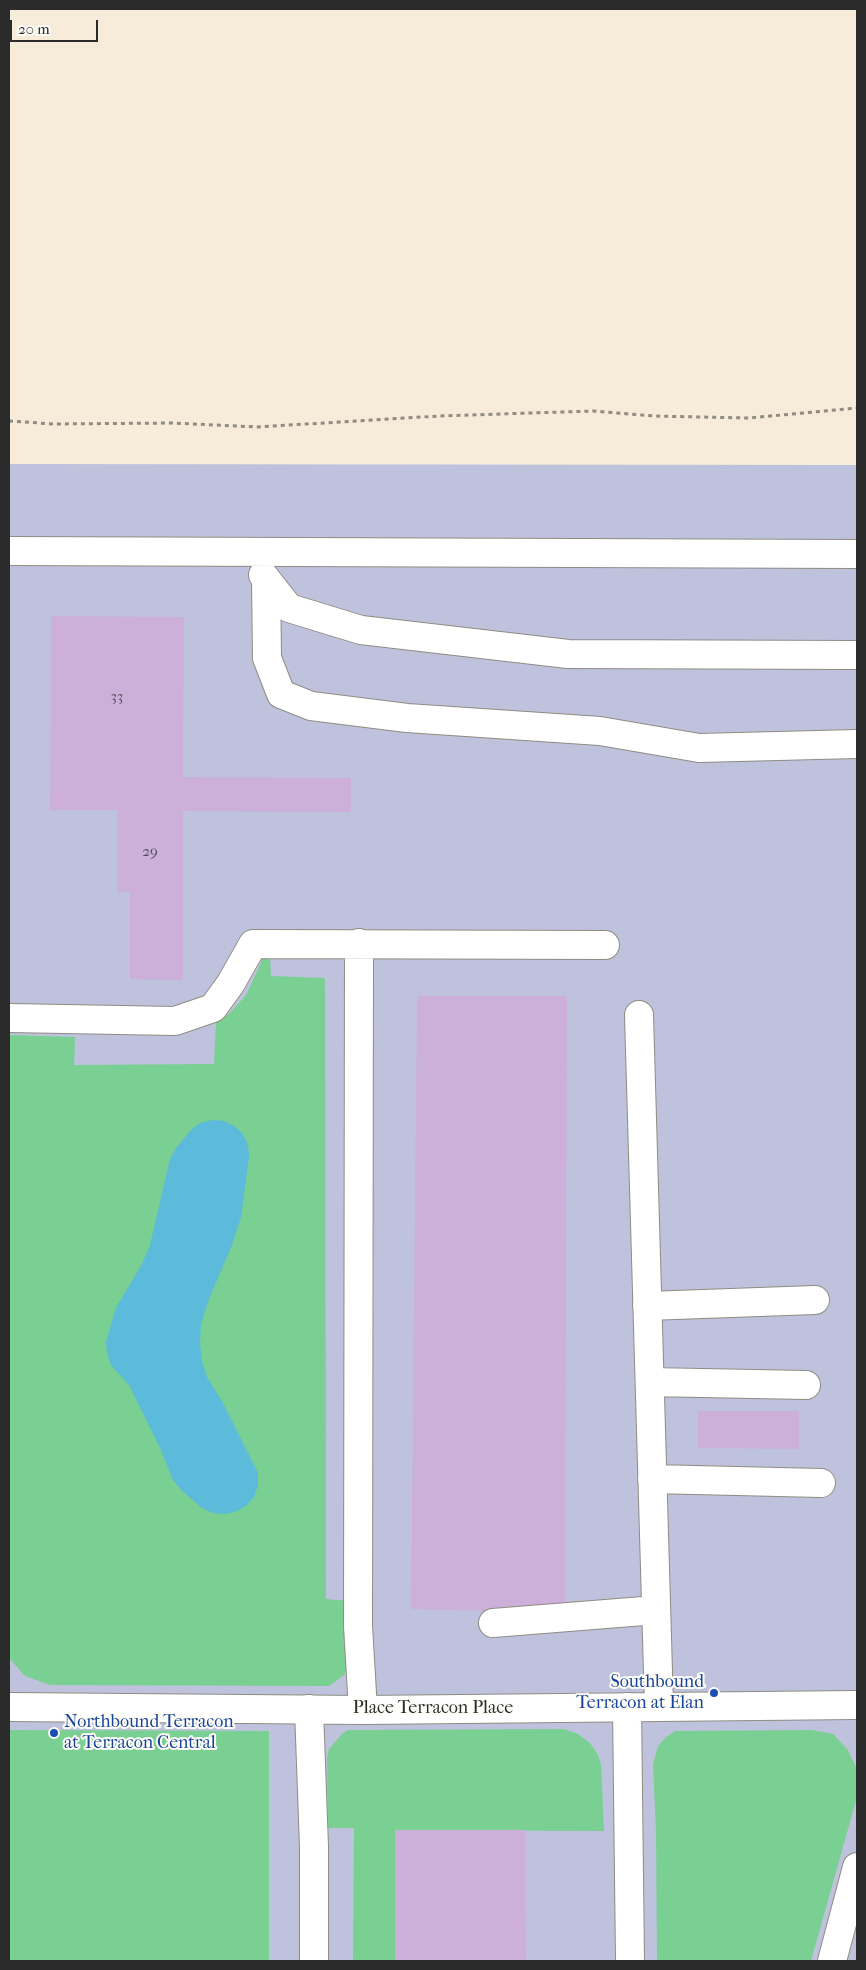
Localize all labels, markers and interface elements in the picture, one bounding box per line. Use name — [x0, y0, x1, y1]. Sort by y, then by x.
scale bar — [12, 10, 100, 42]
text: 20 m — [18, 20, 50, 38]
house number: 33 — [111, 688, 123, 706]
house number: 29 — [142, 843, 158, 861]
place label: Southbound Terracon at Elan — [576, 1672, 704, 1715]
marker: Southbound Terracon at Elan — [708, 1687, 720, 1699]
street label: Place Terracon Place — [353, 1698, 513, 1720]
place label: Northbound Terracon at Terracon Central — [64, 1712, 234, 1755]
marker: Northbound Terracon at Terracon Central — [48, 1727, 60, 1739]

